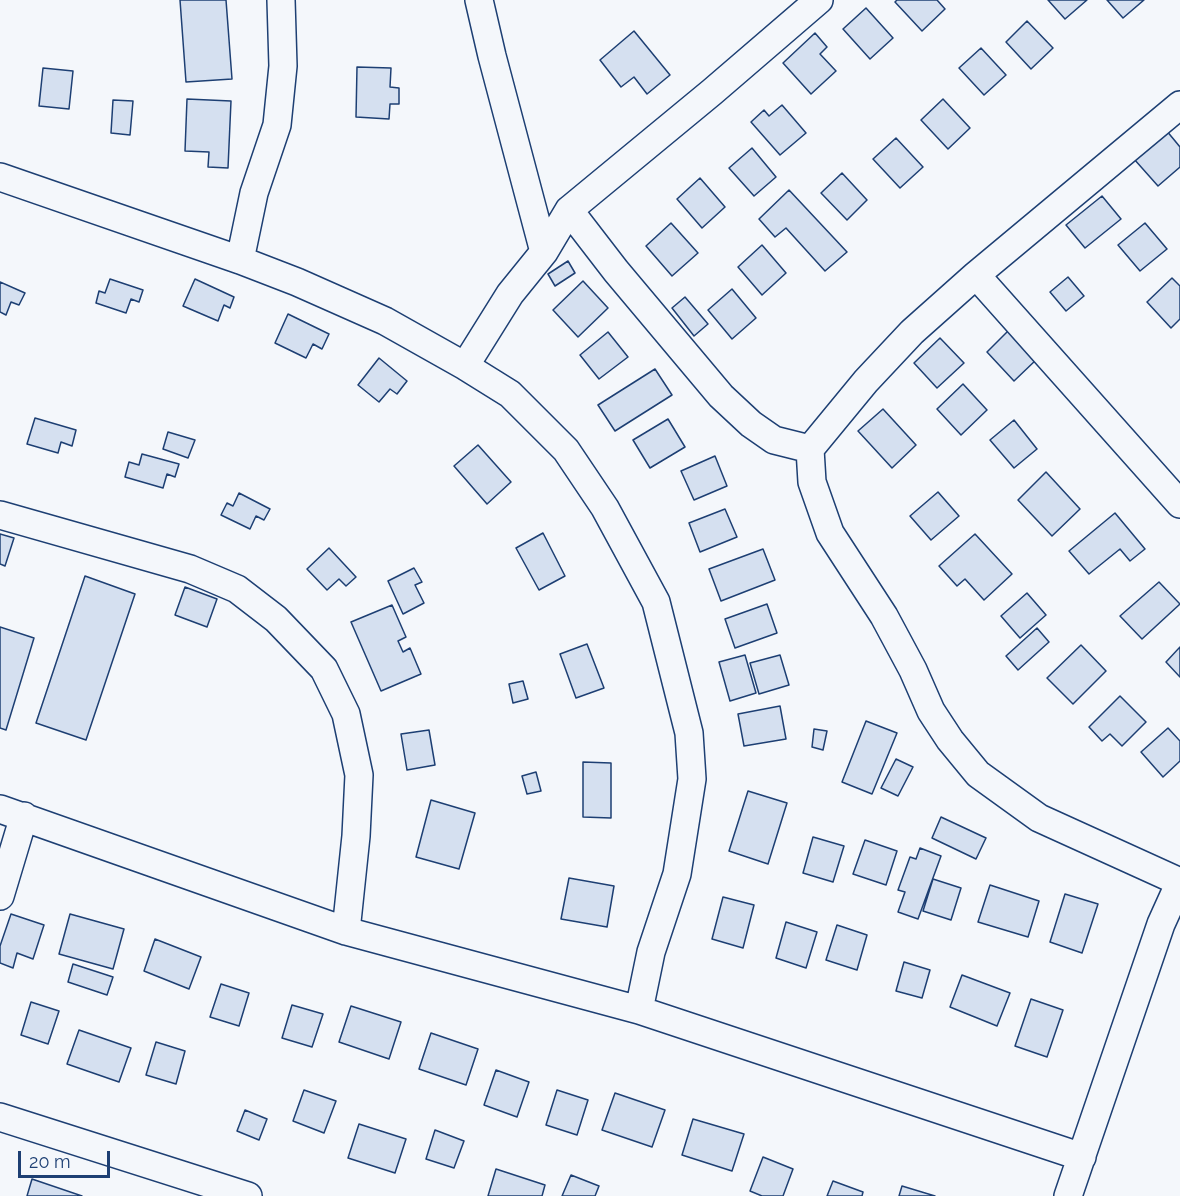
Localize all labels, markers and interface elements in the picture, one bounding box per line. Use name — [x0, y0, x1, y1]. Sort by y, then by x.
scale bar — [21, 1139, 112, 1177]
text: 20 m — [29, 1151, 71, 1172]

